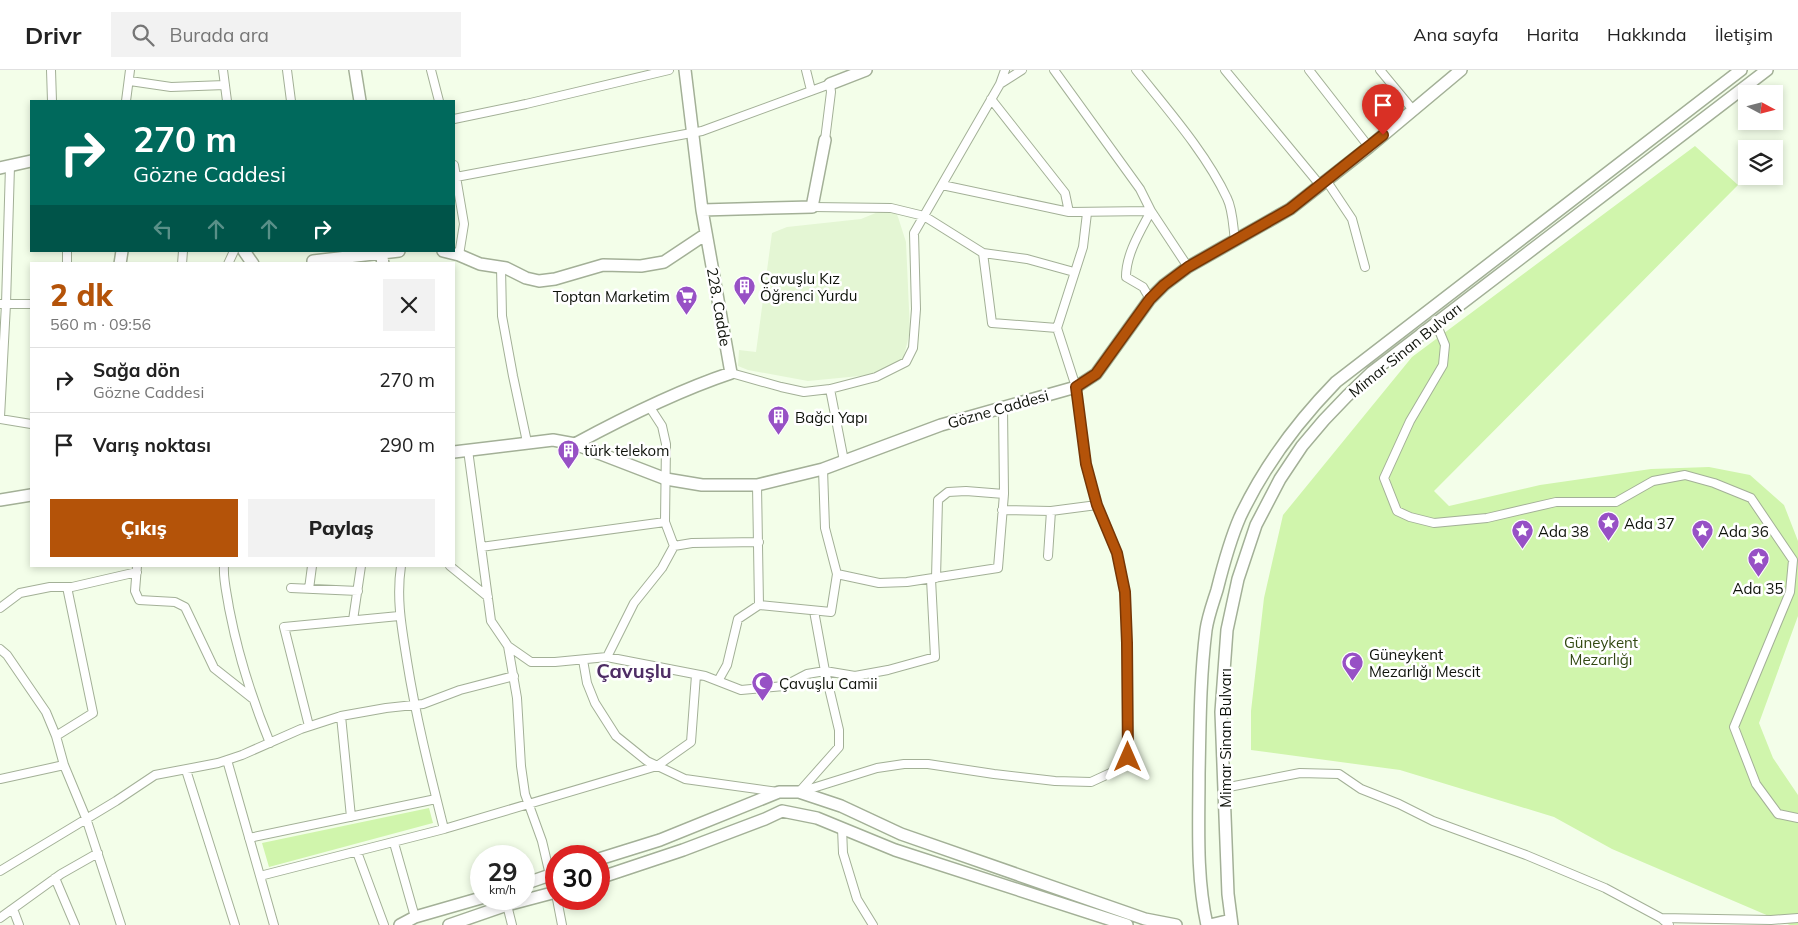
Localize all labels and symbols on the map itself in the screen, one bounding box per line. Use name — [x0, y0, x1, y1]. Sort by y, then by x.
pin — [1362, 84, 1404, 135]
north arrow — [1738, 85, 1782, 130]
street label: 228. Cadde — [703, 266, 735, 348]
place label: Çavuşlu Kız Öğrenci Yurdu — [760, 269, 858, 305]
building icon: Çavuşlu Kız Öğrenci Yurdu — [732, 275, 756, 306]
supermarket icon: Toptan Marketim — [674, 284, 698, 315]
place label: Toptan Marketim — [553, 287, 670, 306]
street label: Mimar Sinan Bulvarı — [1345, 299, 1465, 401]
street label: Gözne Caddesi — [945, 385, 1051, 433]
building icon: Bağcı Yapı — [767, 405, 791, 436]
place label: Bağcı Yapı — [795, 408, 868, 427]
building icon: türk telekom — [556, 438, 580, 469]
place label: türk telekom — [584, 441, 669, 460]
place icon: Ada 37 — [1596, 511, 1620, 542]
place label: Ada 37 — [1624, 514, 1675, 533]
place icon: Ada 38 — [1510, 519, 1534, 550]
place icon: Ada 36 — [1690, 519, 1714, 550]
place label: Ada 38 — [1538, 522, 1589, 541]
place label: Ada 36 — [1718, 522, 1769, 541]
place icon: Ada 35 — [1746, 547, 1770, 578]
place label: Ada 35 — [1733, 579, 1783, 598]
park label: Güneykent Mezarlığı — [1564, 633, 1638, 669]
place label: Güneykent Mezarlığı Mescit — [1369, 645, 1481, 681]
mosque icon: Güneykent Mezarlığı Mescit — [1341, 651, 1365, 682]
district label: Çavuşlu — [596, 658, 672, 683]
street label: Mimar Sinan Bulvarı — [1216, 668, 1235, 808]
mosque icon: Çavuşlu Camii — [751, 671, 775, 702]
place label: Çavuşlu Camii — [779, 674, 878, 693]
position arrow — [1101, 730, 1153, 782]
speed limit sign: 30 — [545, 845, 610, 910]

